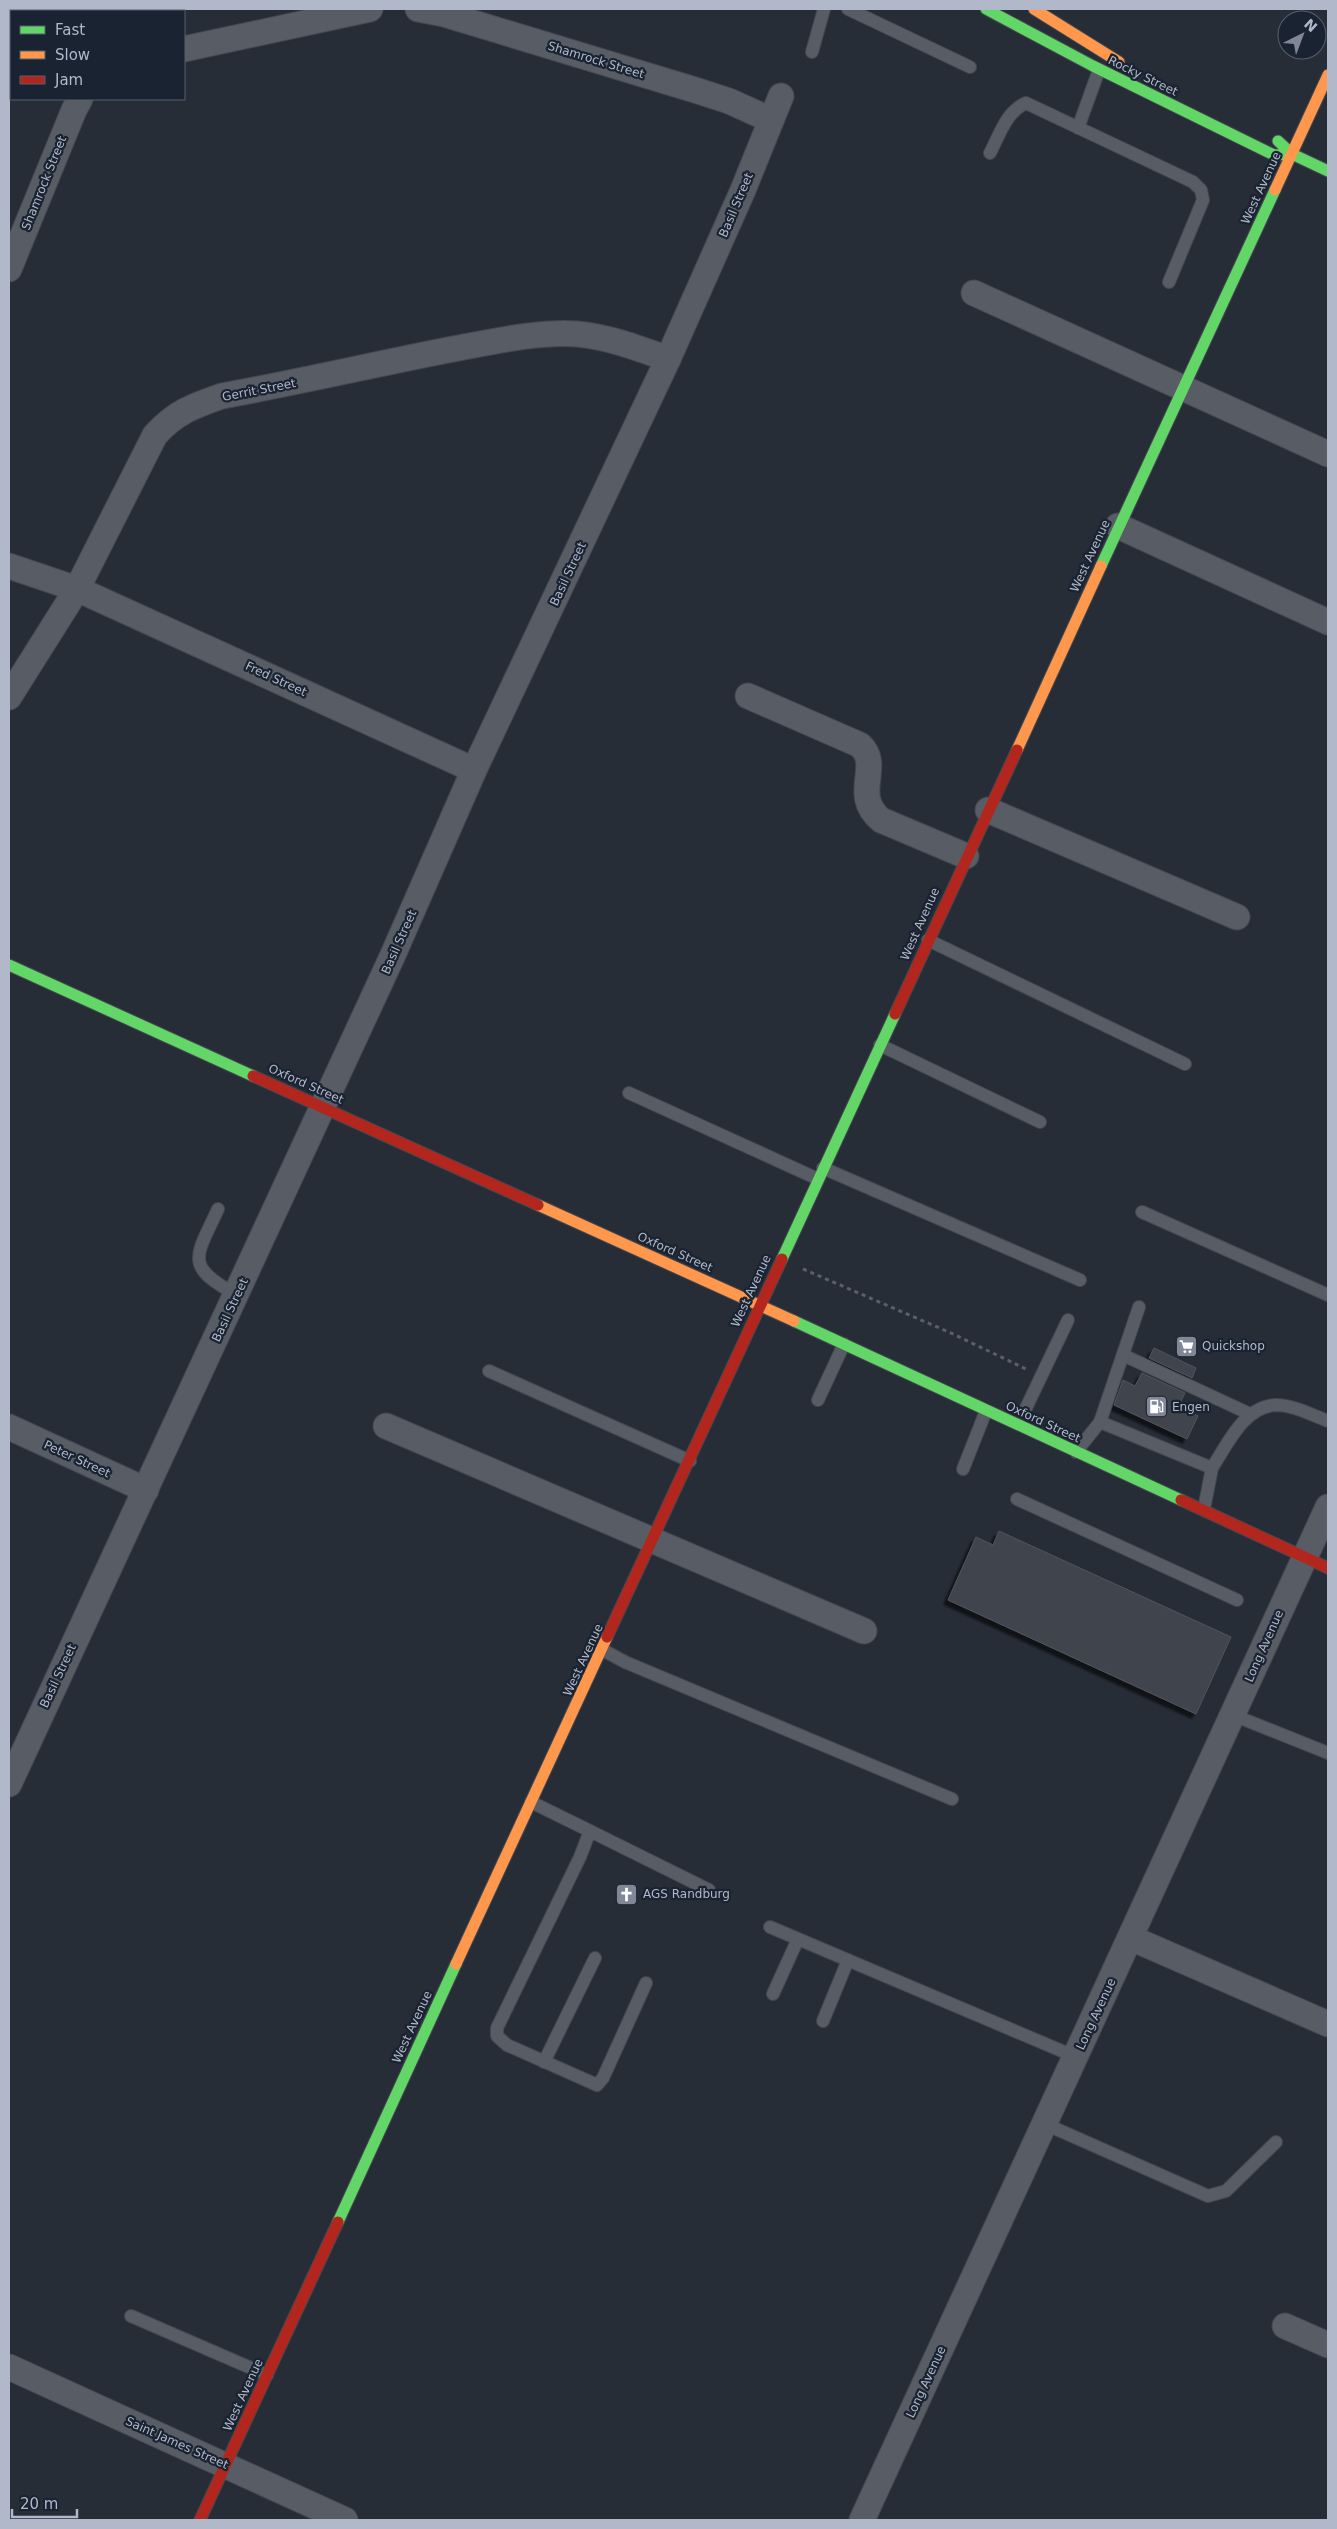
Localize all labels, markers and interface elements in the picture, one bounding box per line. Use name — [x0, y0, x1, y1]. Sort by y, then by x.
legend — [10, 10, 185, 100]
north arrow — [1277, 10, 1327, 60]
text: N — [1301, 15, 1320, 35]
text: Fast — [55, 21, 85, 39]
street label: Shamrock Street — [546, 39, 646, 81]
text: Slow — [55, 46, 90, 64]
street label: Rocky Street — [1106, 53, 1180, 99]
text: Jam — [54, 71, 83, 89]
street label: Shamrock Street — [19, 134, 69, 232]
street label: West Avenue — [1238, 150, 1284, 226]
street label: Basil Street — [716, 170, 756, 239]
street label: Gerrit Street — [221, 376, 297, 404]
street label: West Avenue — [1067, 518, 1113, 594]
street label: Basil Street — [547, 540, 589, 608]
street label: Fred Street — [243, 659, 309, 699]
street label: West Avenue — [898, 886, 942, 962]
street label: Basil Street — [379, 907, 420, 976]
street label: Oxford Street — [266, 1061, 346, 1107]
street label: Oxford Street — [635, 1229, 715, 1275]
street label: West Avenue — [728, 1253, 774, 1329]
street label: Basil Street — [209, 1276, 251, 1344]
supermarket icon: Quickshop — [1174, 1334, 1198, 1358]
place label: Quickshop — [1202, 1339, 1265, 1353]
fuel station icon: Engen — [1144, 1395, 1168, 1419]
street label: Oxford Street — [1003, 1399, 1083, 1446]
place label: Engen — [1172, 1400, 1210, 1414]
street label: Peter Street — [42, 1438, 113, 1481]
street label: Long Avenue — [1242, 1608, 1286, 1684]
street label: West Avenue — [560, 1622, 606, 1698]
street label: Basil Street — [37, 1642, 79, 1710]
church icon: AGS Randburg — [615, 1882, 639, 1906]
place label: AGS Randburg — [643, 1887, 730, 1901]
street label: Long Avenue — [1073, 1976, 1119, 2052]
street label: West Avenue — [389, 1989, 435, 2065]
street label: Long Avenue — [903, 2344, 949, 2420]
street label: West Avenue — [220, 2357, 266, 2433]
street label: Saint James Street — [123, 2414, 231, 2472]
scale bar — [12, 2486, 78, 2518]
text: 20 m — [20, 2495, 58, 2513]

